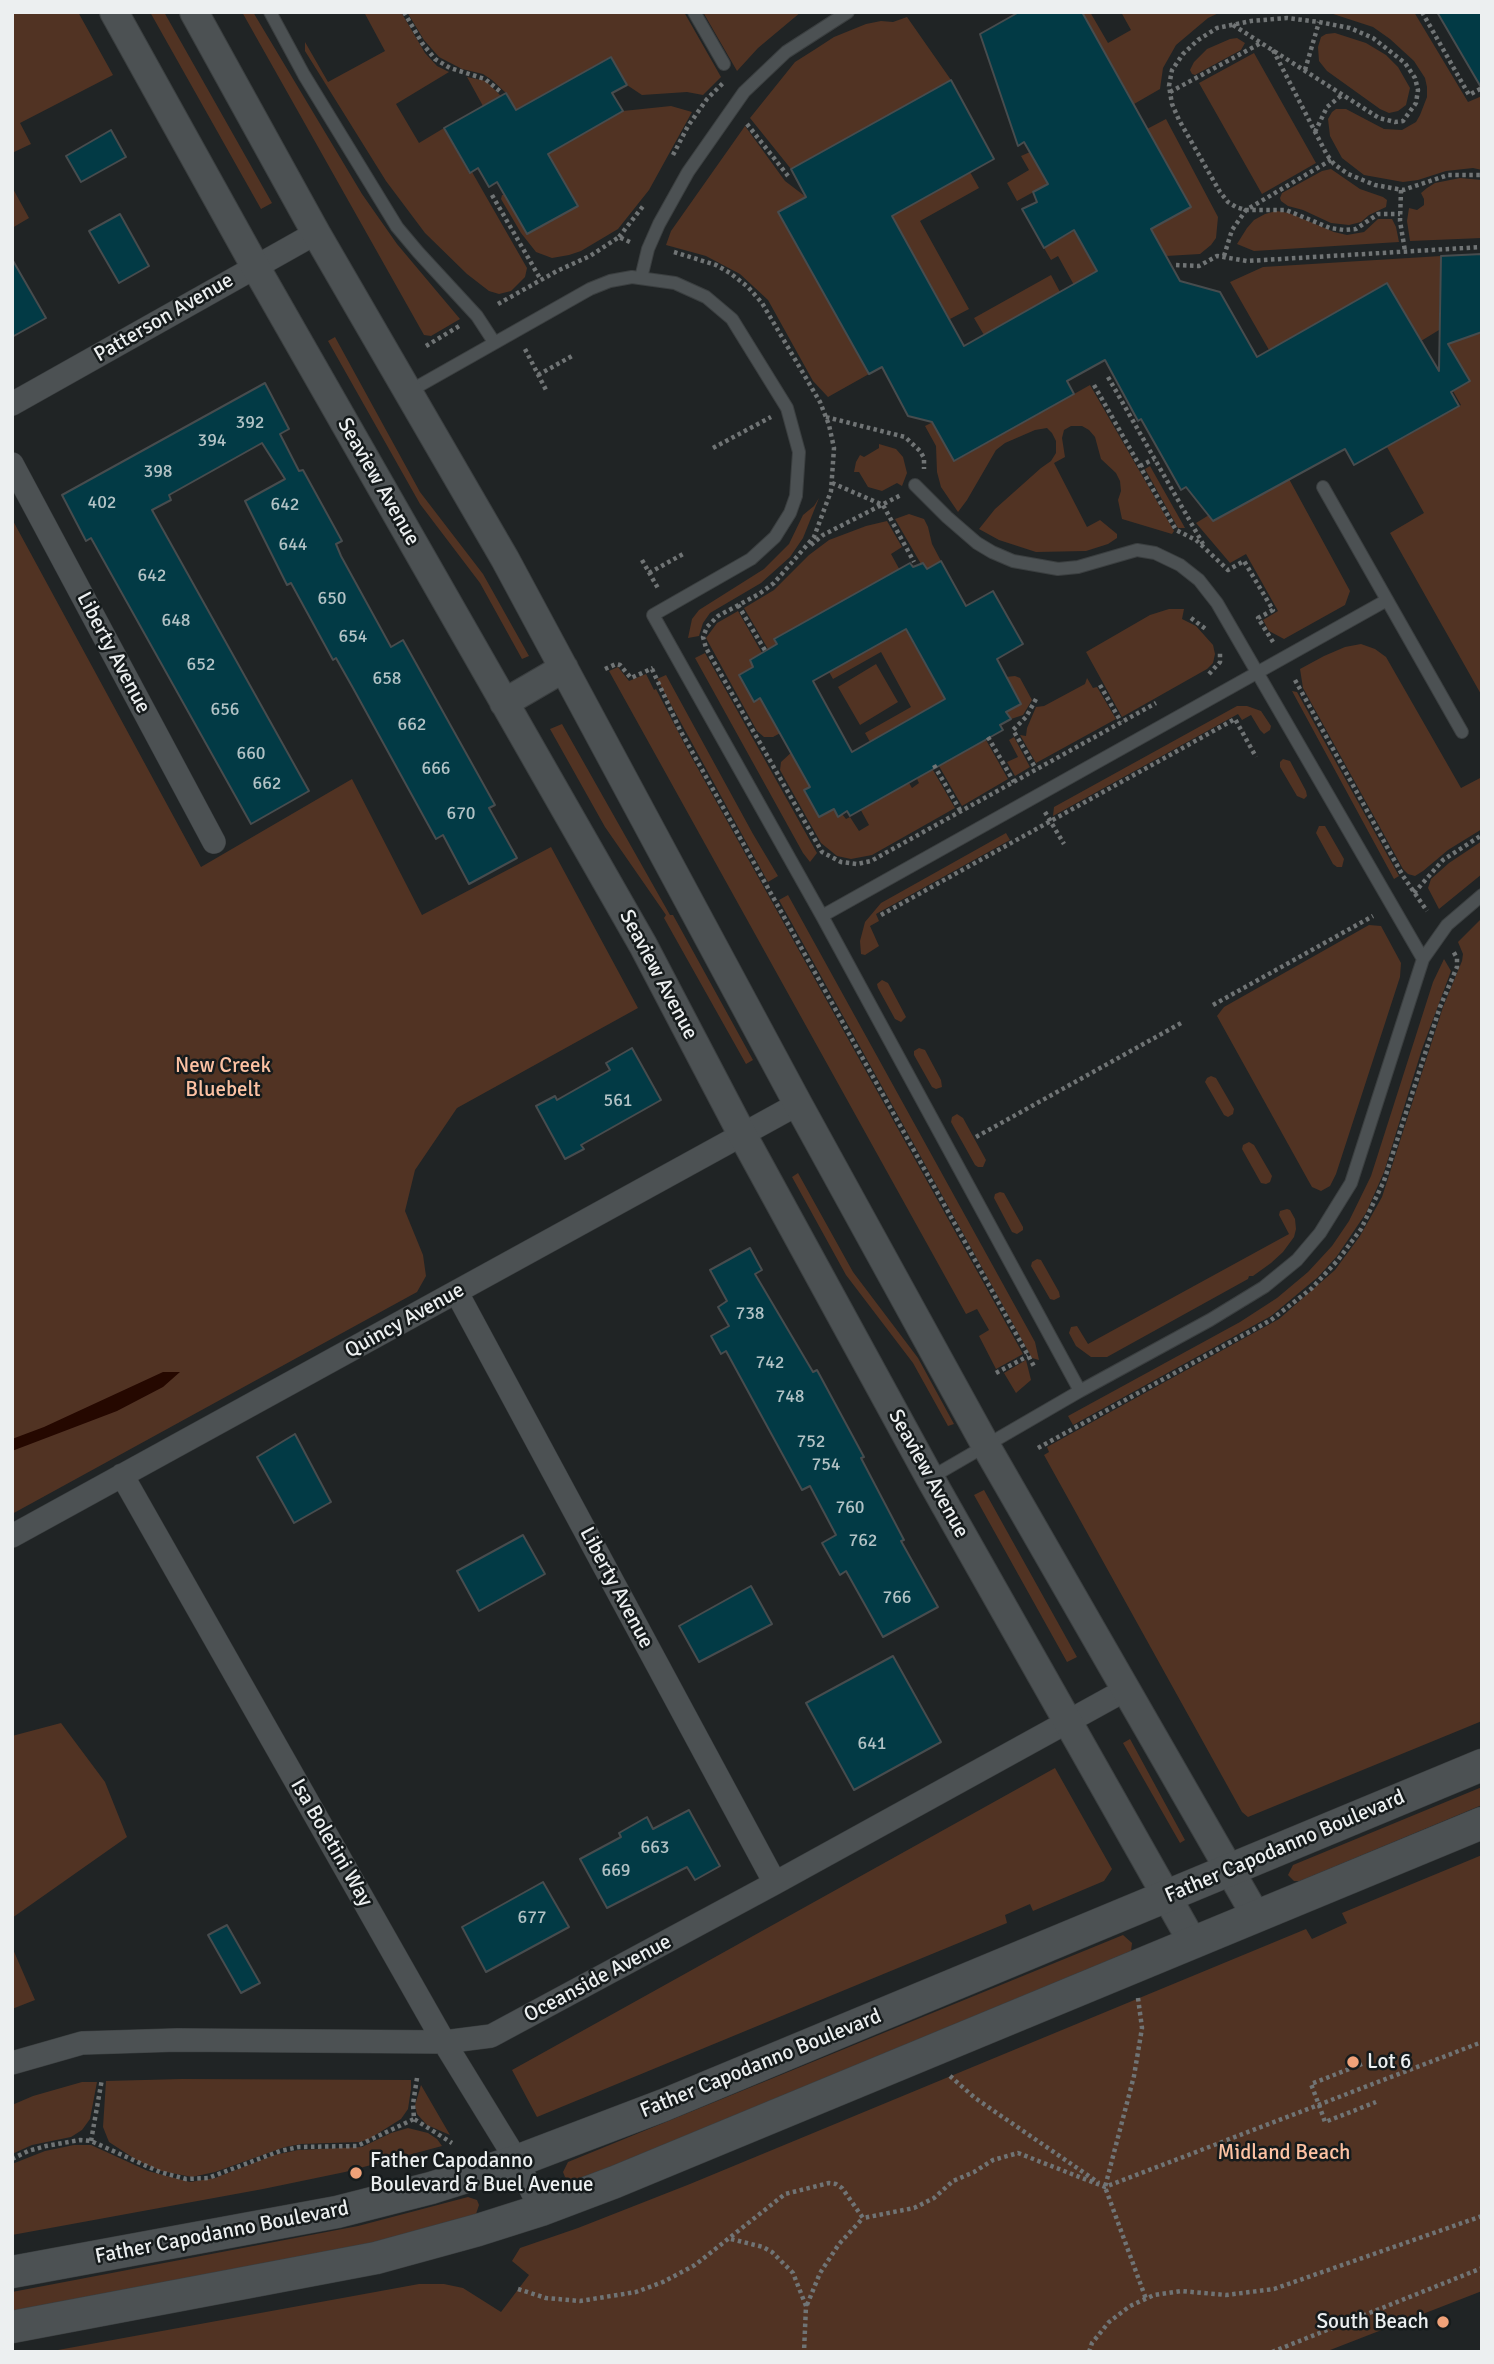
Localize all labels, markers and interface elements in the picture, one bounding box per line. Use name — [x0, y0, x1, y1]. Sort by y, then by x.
street label: Patterson Avenue — [90, 268, 238, 368]
house number: 392 — [235, 412, 265, 434]
street label: Seaview Avenue — [331, 414, 425, 550]
house number: 394 — [197, 430, 227, 452]
house number: 398 — [143, 461, 173, 483]
house number: 402 — [87, 492, 117, 514]
house number: 642 — [270, 494, 300, 516]
house number: 644 — [278, 534, 308, 556]
house number: 642 — [137, 565, 167, 587]
street label: Liberty Avenue — [71, 588, 155, 718]
house number: 650 — [317, 588, 347, 610]
house number: 648 — [161, 610, 191, 632]
house number: 654 — [338, 626, 368, 648]
house number: 652 — [186, 654, 216, 676]
house number: 658 — [372, 668, 402, 690]
house number: 656 — [210, 699, 240, 721]
house number: 662 — [397, 714, 427, 736]
house number: 660 — [236, 743, 266, 765]
house number: 666 — [421, 758, 451, 780]
house number: 662 — [252, 773, 282, 795]
house number: 670 — [446, 803, 476, 825]
street label: Seaview Avenue — [613, 906, 703, 1044]
park label: New Creek Bluebelt — [175, 1053, 271, 1103]
house number: 561 — [603, 1090, 633, 1112]
street label: Quincy Avenue — [341, 1278, 469, 1364]
house number: 738 — [735, 1303, 765, 1325]
house number: 742 — [755, 1352, 785, 1374]
house number: 748 — [775, 1386, 805, 1408]
street label: Seaview Avenue — [882, 1405, 974, 1543]
house number: 752 — [796, 1431, 826, 1453]
house number: 754 — [811, 1454, 841, 1476]
house number: 760 — [835, 1497, 865, 1519]
street label: Liberty Avenue — [574, 1523, 658, 1653]
house number: 762 — [848, 1530, 878, 1552]
house number: 766 — [882, 1587, 912, 1609]
house number: 641 — [857, 1733, 887, 1755]
street label: Isa Boletini Way — [284, 1775, 378, 1911]
street label: Father Capodanno Boulevard — [1161, 1785, 1409, 1909]
house number: 663 — [640, 1837, 670, 1859]
house number: 669 — [601, 1860, 631, 1882]
house number: 677 — [517, 1907, 547, 1929]
street label: Oceanside Avenue — [520, 1930, 676, 2028]
street label: Father Capodanno Boulevard — [637, 2004, 885, 2124]
place label: Lot 6 — [1367, 2049, 1411, 2075]
marker: Lot 6 — [1345, 2054, 1361, 2070]
park label: Midland Beach — [1218, 2140, 1350, 2166]
place label: Father Capodanno Boulevard & Buel Avenue — [370, 2148, 594, 2198]
marker: Father Capodanno Boulevard & Buel Avenue — [348, 2165, 364, 2181]
street label: Father Capodanno Boulevard — [93, 2196, 351, 2270]
place label: South Beach — [1316, 2309, 1429, 2335]
marker: South Beach — [1435, 2314, 1451, 2330]

